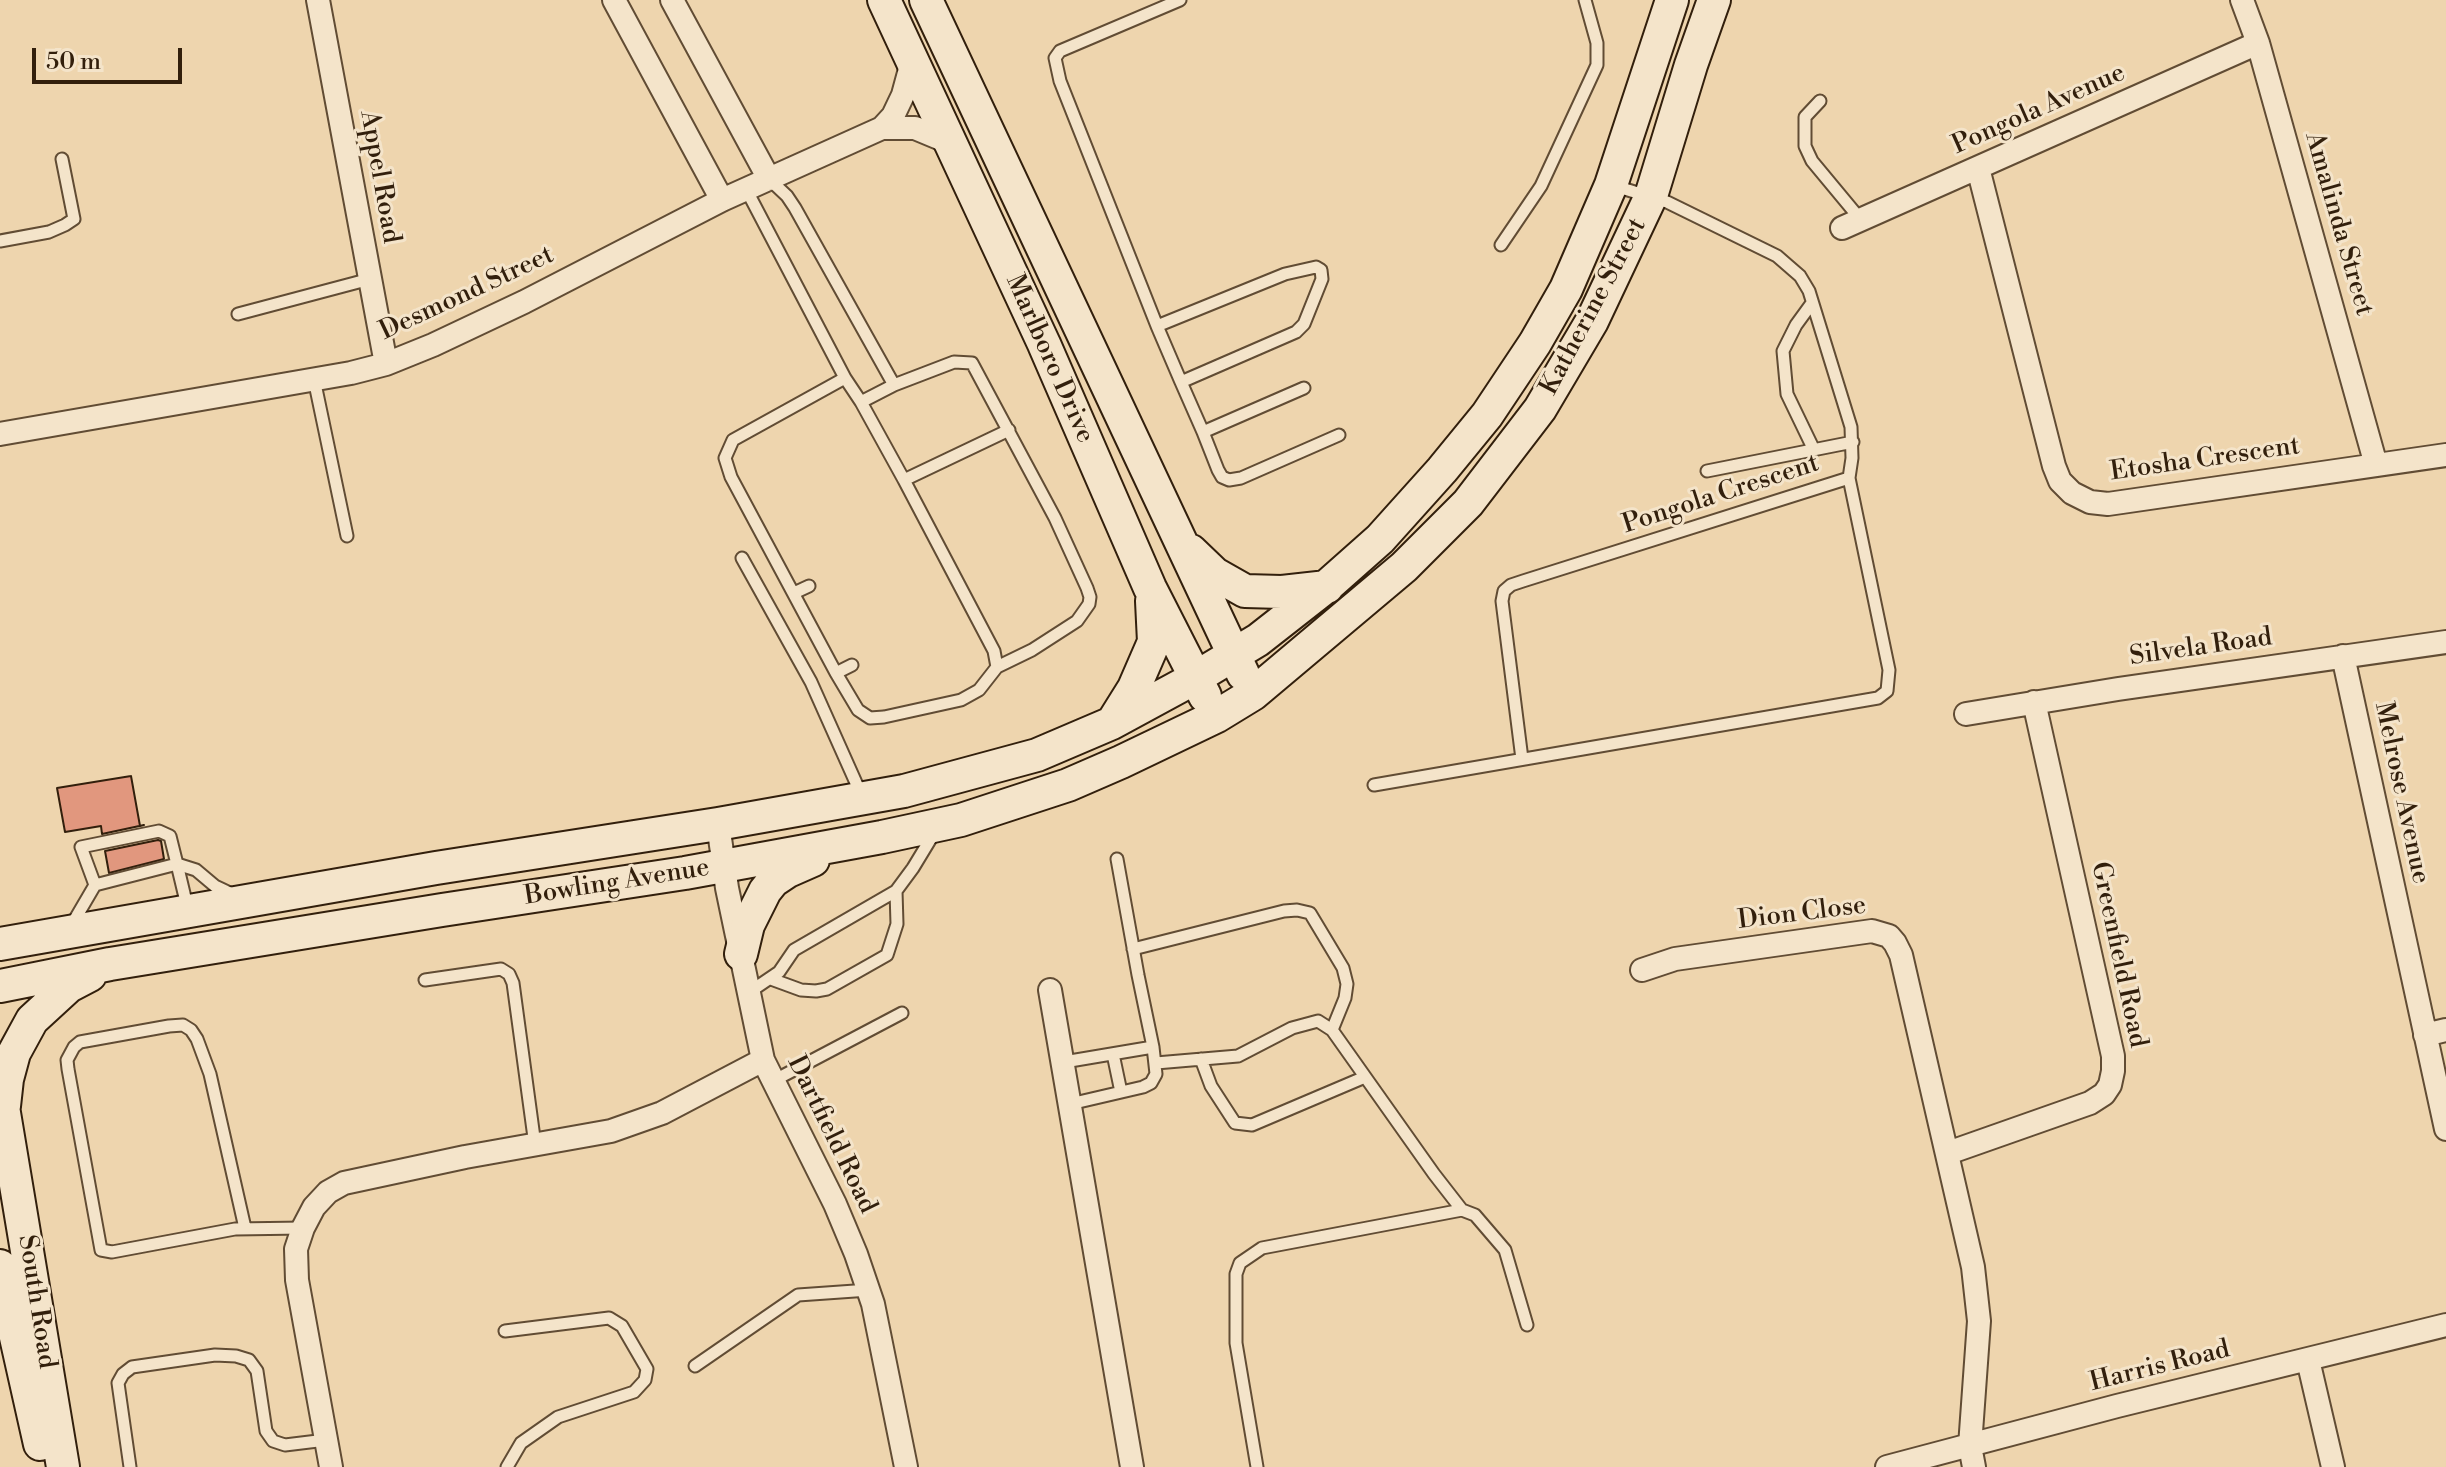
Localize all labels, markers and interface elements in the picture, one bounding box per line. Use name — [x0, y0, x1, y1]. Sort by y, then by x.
scale bar — [36, 32, 186, 82]
text: 50 m — [46, 47, 101, 77]
street label: Pongola Avenue — [1948, 58, 2130, 162]
street label: Appel Road — [352, 108, 406, 246]
street label: Amalinda Street — [2297, 129, 2379, 319]
street label: Katherine Street — [1534, 213, 1654, 401]
street label: Desmond Street — [375, 240, 559, 348]
street label: Marlboro Drive — [998, 270, 1100, 448]
street label: Etosha Crescent — [2108, 431, 2302, 489]
street label: Pongola Crescent — [1619, 449, 1823, 541]
street label: Silvela Road — [2128, 623, 2274, 673]
street label: Melrose Avenue — [2367, 699, 2435, 887]
street label: Bowling Avenue — [522, 853, 712, 913]
street label: Greenfield Road — [2083, 859, 2153, 1051]
street label: Dion Close — [1736, 891, 1868, 937]
street label: Dartfield Road — [779, 1051, 883, 1219]
street label: South Road — [10, 1233, 62, 1371]
street label: Harris Road — [2087, 1335, 2233, 1399]

